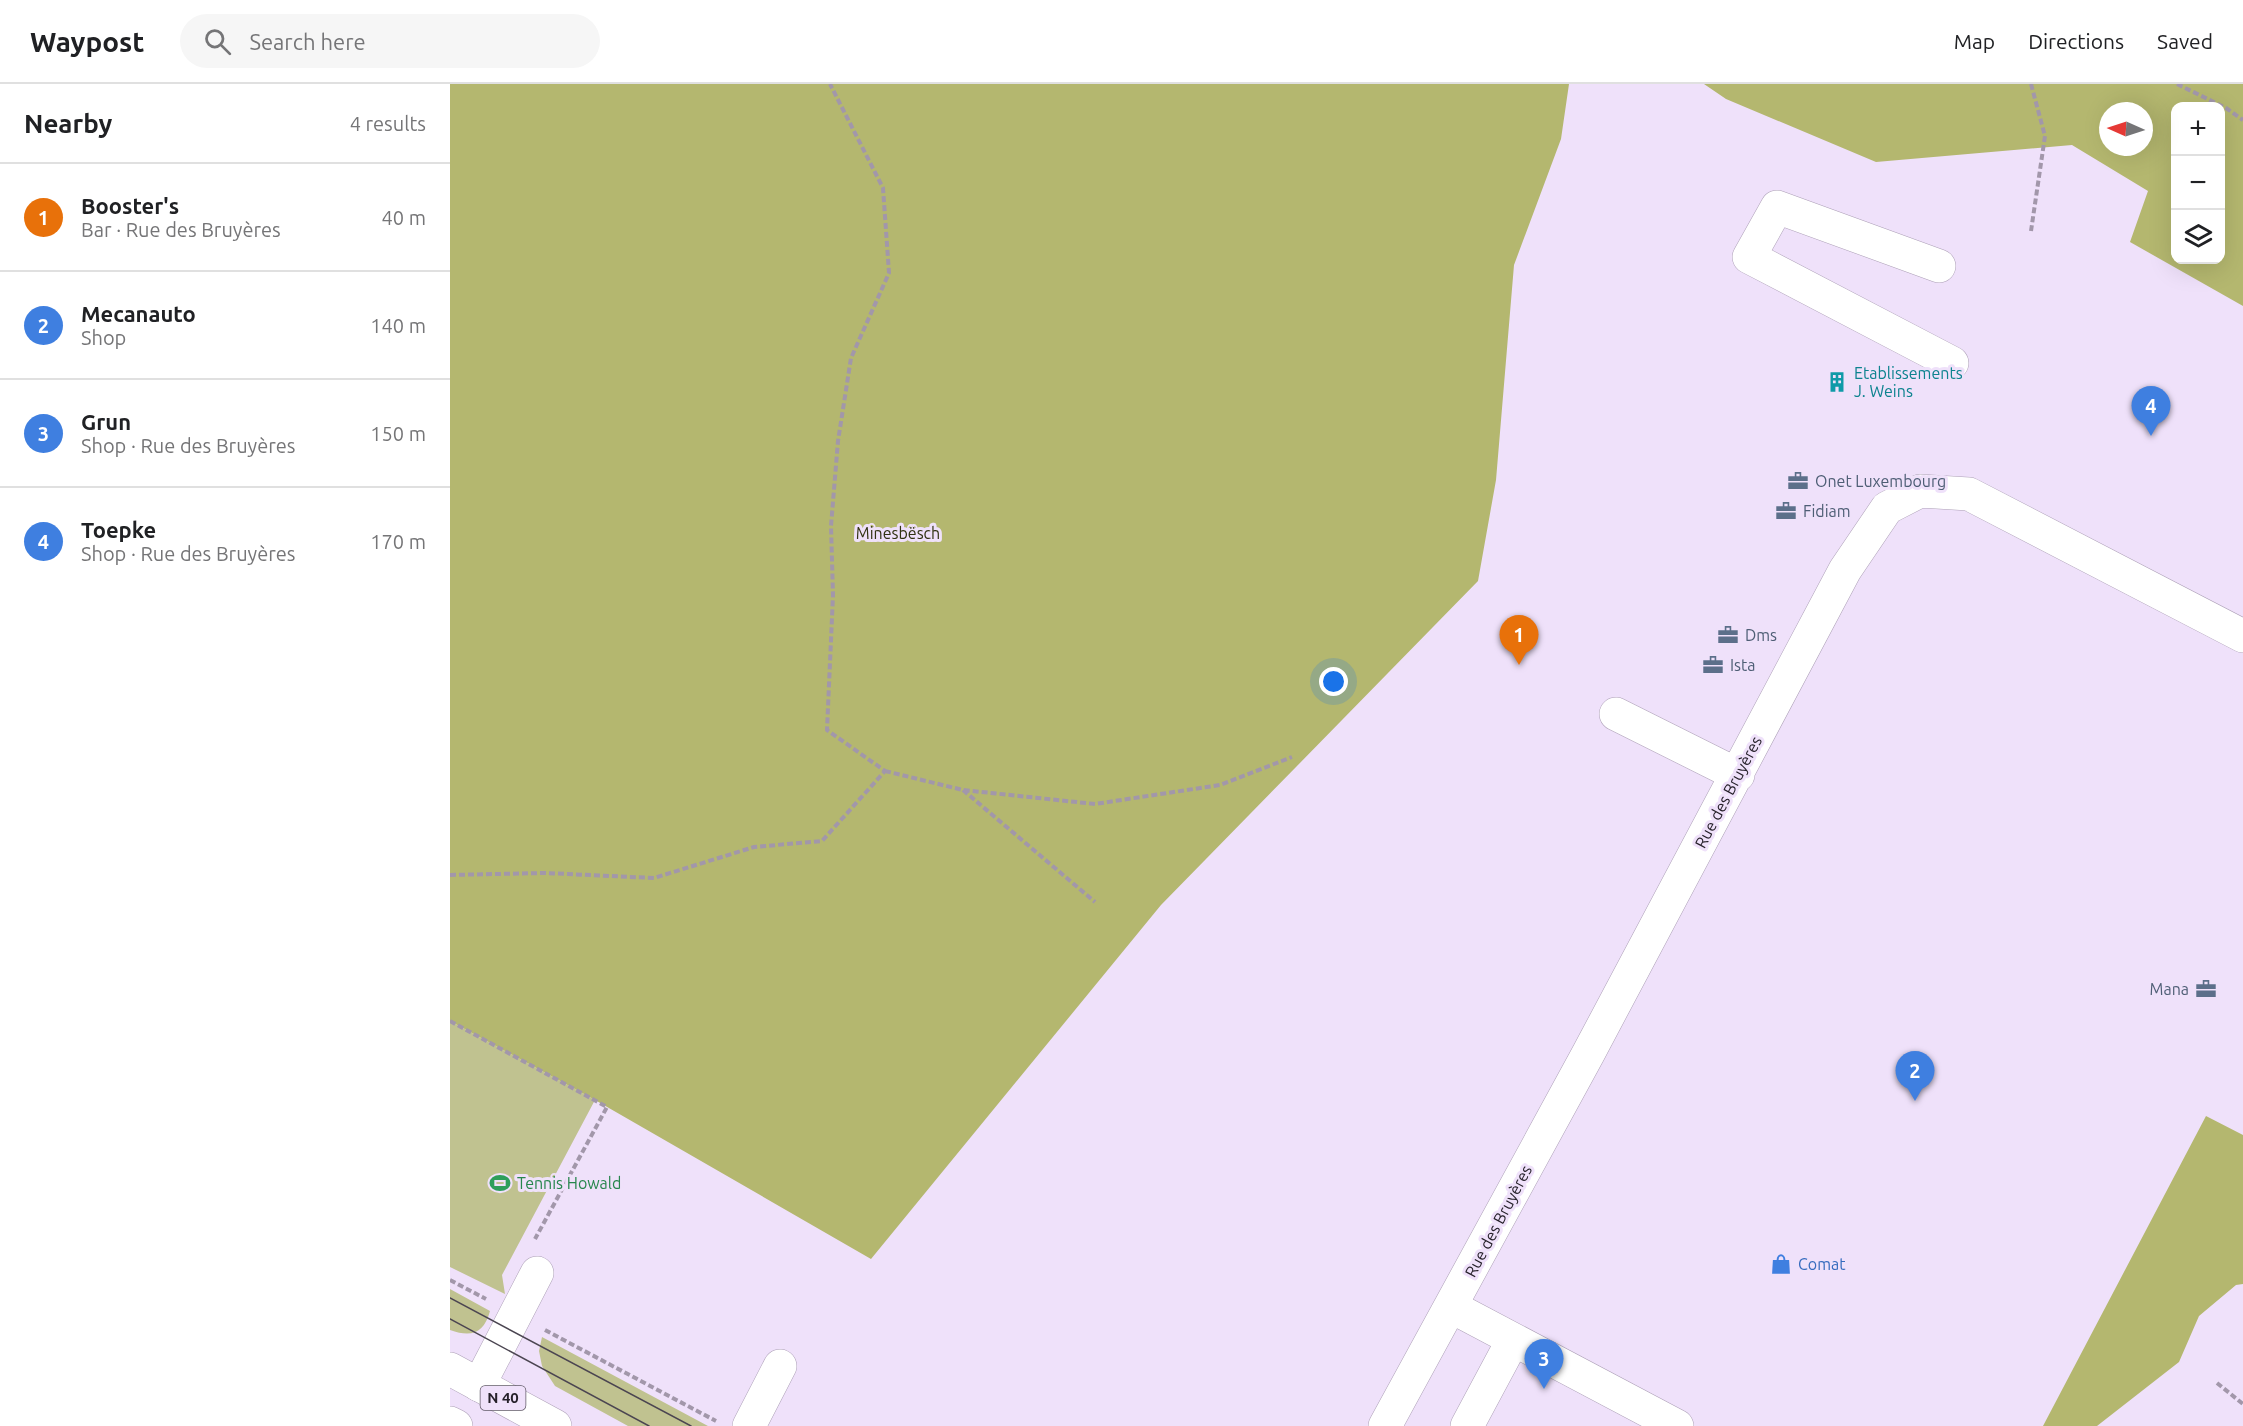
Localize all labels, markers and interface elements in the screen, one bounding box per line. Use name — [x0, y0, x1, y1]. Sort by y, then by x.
search box — [180, 14, 600, 68]
icon: search — [201, 25, 234, 58]
text: Waypost — [30, 26, 144, 57]
text: Search here — [249, 29, 366, 54]
text: Map — [1954, 29, 1995, 53]
text: Directions — [2028, 29, 2124, 53]
text: Saved — [2157, 29, 2213, 53]
north arrow — [2099, 102, 2153, 156]
map controls — [2171, 102, 2225, 264]
button: + — [2171, 102, 2225, 156]
text: Nearby — [24, 109, 112, 138]
text: 4 results — [350, 112, 426, 135]
button: − — [2171, 156, 2225, 210]
text: Booster's — [81, 193, 179, 218]
text: 1 — [38, 206, 49, 229]
text: 40 m — [382, 206, 426, 229]
button: layers — [2171, 210, 2225, 264]
text: Bar · Rue des Bruyères — [81, 218, 281, 241]
text: Mecanauto — [81, 301, 196, 326]
text: 2 — [38, 314, 49, 337]
text: 140 m — [370, 314, 426, 337]
text: Shop — [81, 326, 126, 349]
place label: Etablissements J. Weins — [1854, 364, 1963, 400]
building icon: Etablissements J. Weins — [1825, 370, 1849, 394]
pin: 4 — [2132, 386, 2170, 436]
text: Grun — [81, 409, 131, 434]
text: 3 — [38, 422, 49, 445]
text: 150 m — [370, 422, 426, 445]
text: Shop · Rue des Bruyères — [81, 434, 295, 457]
office icon: Onet Luxembourg — [1786, 469, 1810, 493]
place label: Onet Luxembourg — [1815, 472, 1946, 490]
office icon: Fidiam — [1774, 499, 1798, 523]
place label: Fidiam — [1803, 502, 1851, 520]
text: Toepke — [81, 517, 156, 542]
park label: Minesbësch — [856, 524, 940, 542]
text: 4 — [38, 530, 49, 553]
text: 170 m — [370, 530, 426, 553]
text: Shop · Rue des Bruyères — [81, 542, 295, 565]
pin: 1 — [1500, 616, 1538, 665]
office icon: Dms — [1716, 623, 1740, 647]
place label: Dms — [1745, 626, 1777, 644]
office icon: Ista — [1701, 653, 1725, 677]
place label: Ista — [1730, 656, 1756, 674]
your location — [1319, 667, 1348, 696]
street label: Rue des Bruyères — [1691, 733, 1765, 851]
office icon: Mana — [2194, 977, 2218, 1001]
place label: Mana — [2150, 980, 2189, 998]
pin: 2 — [1896, 1052, 1934, 1101]
street label: Rue des Bruyères — [1461, 1162, 1535, 1280]
sports icon: Tennis Howald — [488, 1171, 512, 1195]
place label: Tennis Howald — [517, 1174, 621, 1192]
shop icon: Comat — [1769, 1252, 1793, 1276]
place label: Comat — [1798, 1255, 1846, 1273]
pin: 3 — [1524, 1340, 1564, 1389]
road number: N 40 — [481, 1386, 526, 1410]

